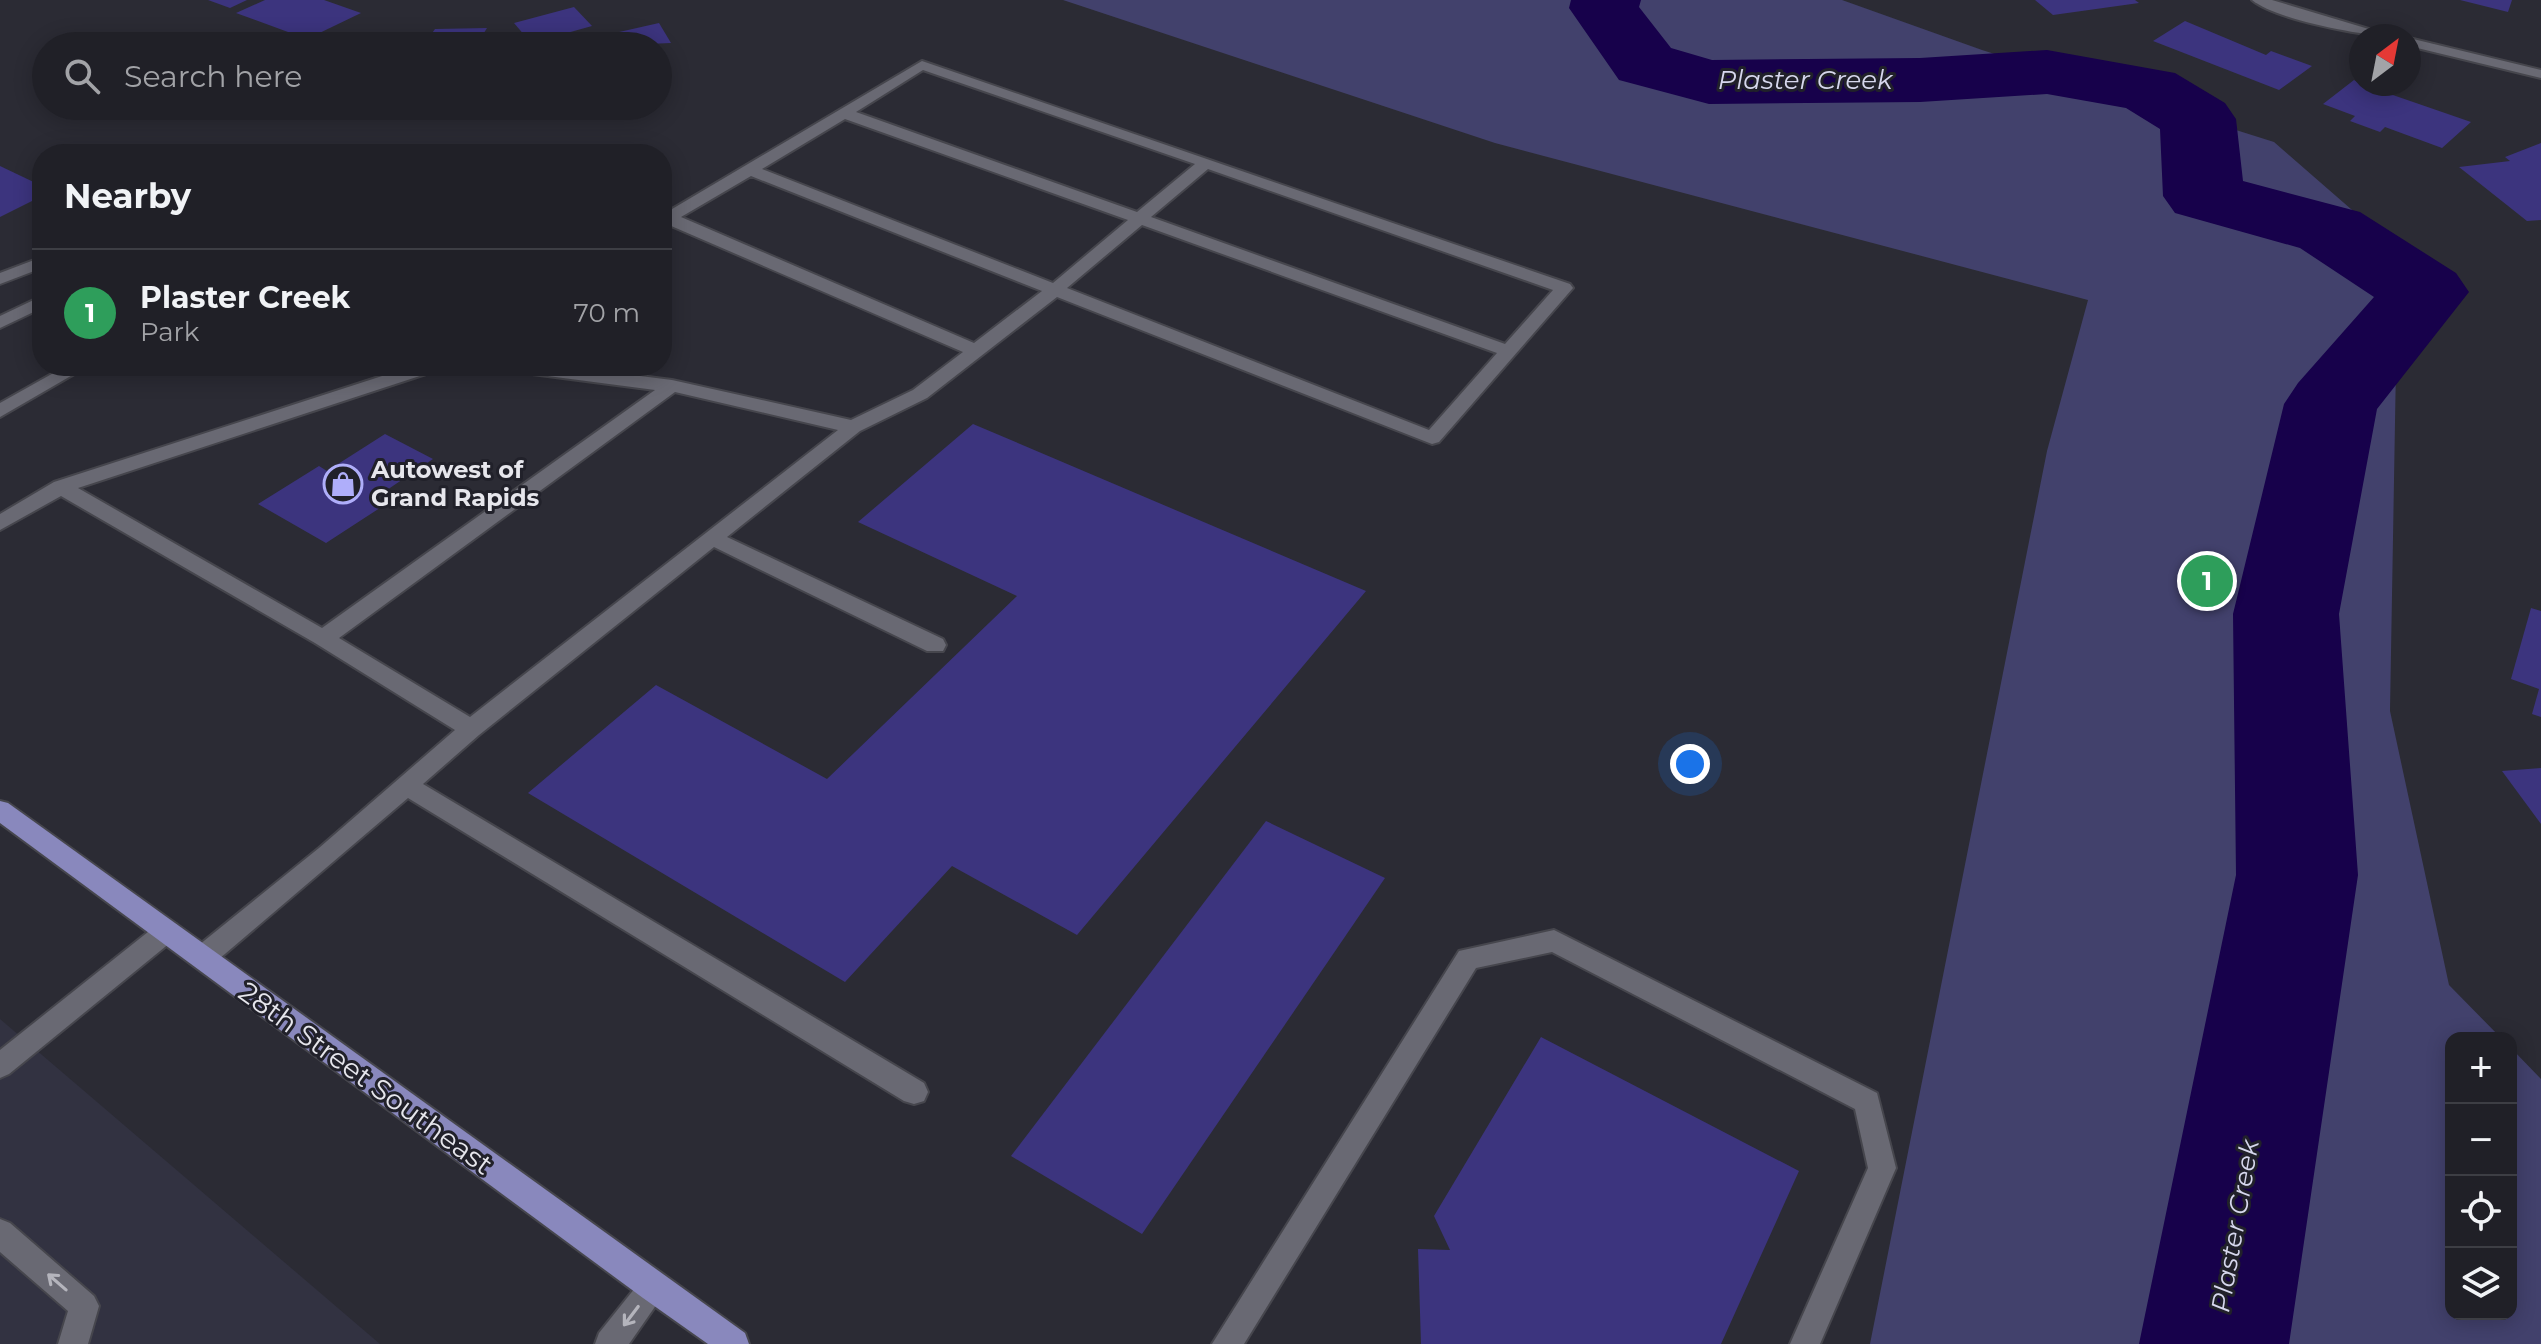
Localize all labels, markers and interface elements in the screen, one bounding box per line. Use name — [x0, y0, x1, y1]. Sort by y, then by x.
north arrow — [2349, 24, 2421, 96]
search box — [32, 32, 672, 120]
icon: search — [60, 54, 104, 98]
text: Search here — [124, 58, 302, 95]
water label: Plaster Creek — [1718, 64, 1894, 96]
text: Nearby — [64, 175, 191, 217]
text: Plaster Creek — [140, 279, 350, 316]
text: 1 — [85, 297, 95, 329]
text: 70 m — [574, 297, 640, 329]
text: Park — [140, 316, 199, 348]
place label: Autowest of Grand Rapids — [370, 455, 540, 512]
shop icon: Autowest of Grand Rapids — [322, 463, 364, 505]
pin: 1 — [2181, 551, 2233, 611]
your location — [1670, 744, 1710, 784]
street label: 28th Street Southeast — [232, 975, 500, 1181]
map controls — [2445, 1032, 2517, 1320]
button: + — [2445, 1032, 2517, 1104]
button: − — [2445, 1104, 2517, 1176]
water label: Plaster Creek — [2204, 1136, 2266, 1315]
button: locate — [2445, 1176, 2517, 1248]
button: layers — [2445, 1248, 2517, 1320]
one-way arrow — [47, 1274, 67, 1292]
one-way arrow — [623, 1305, 640, 1326]

